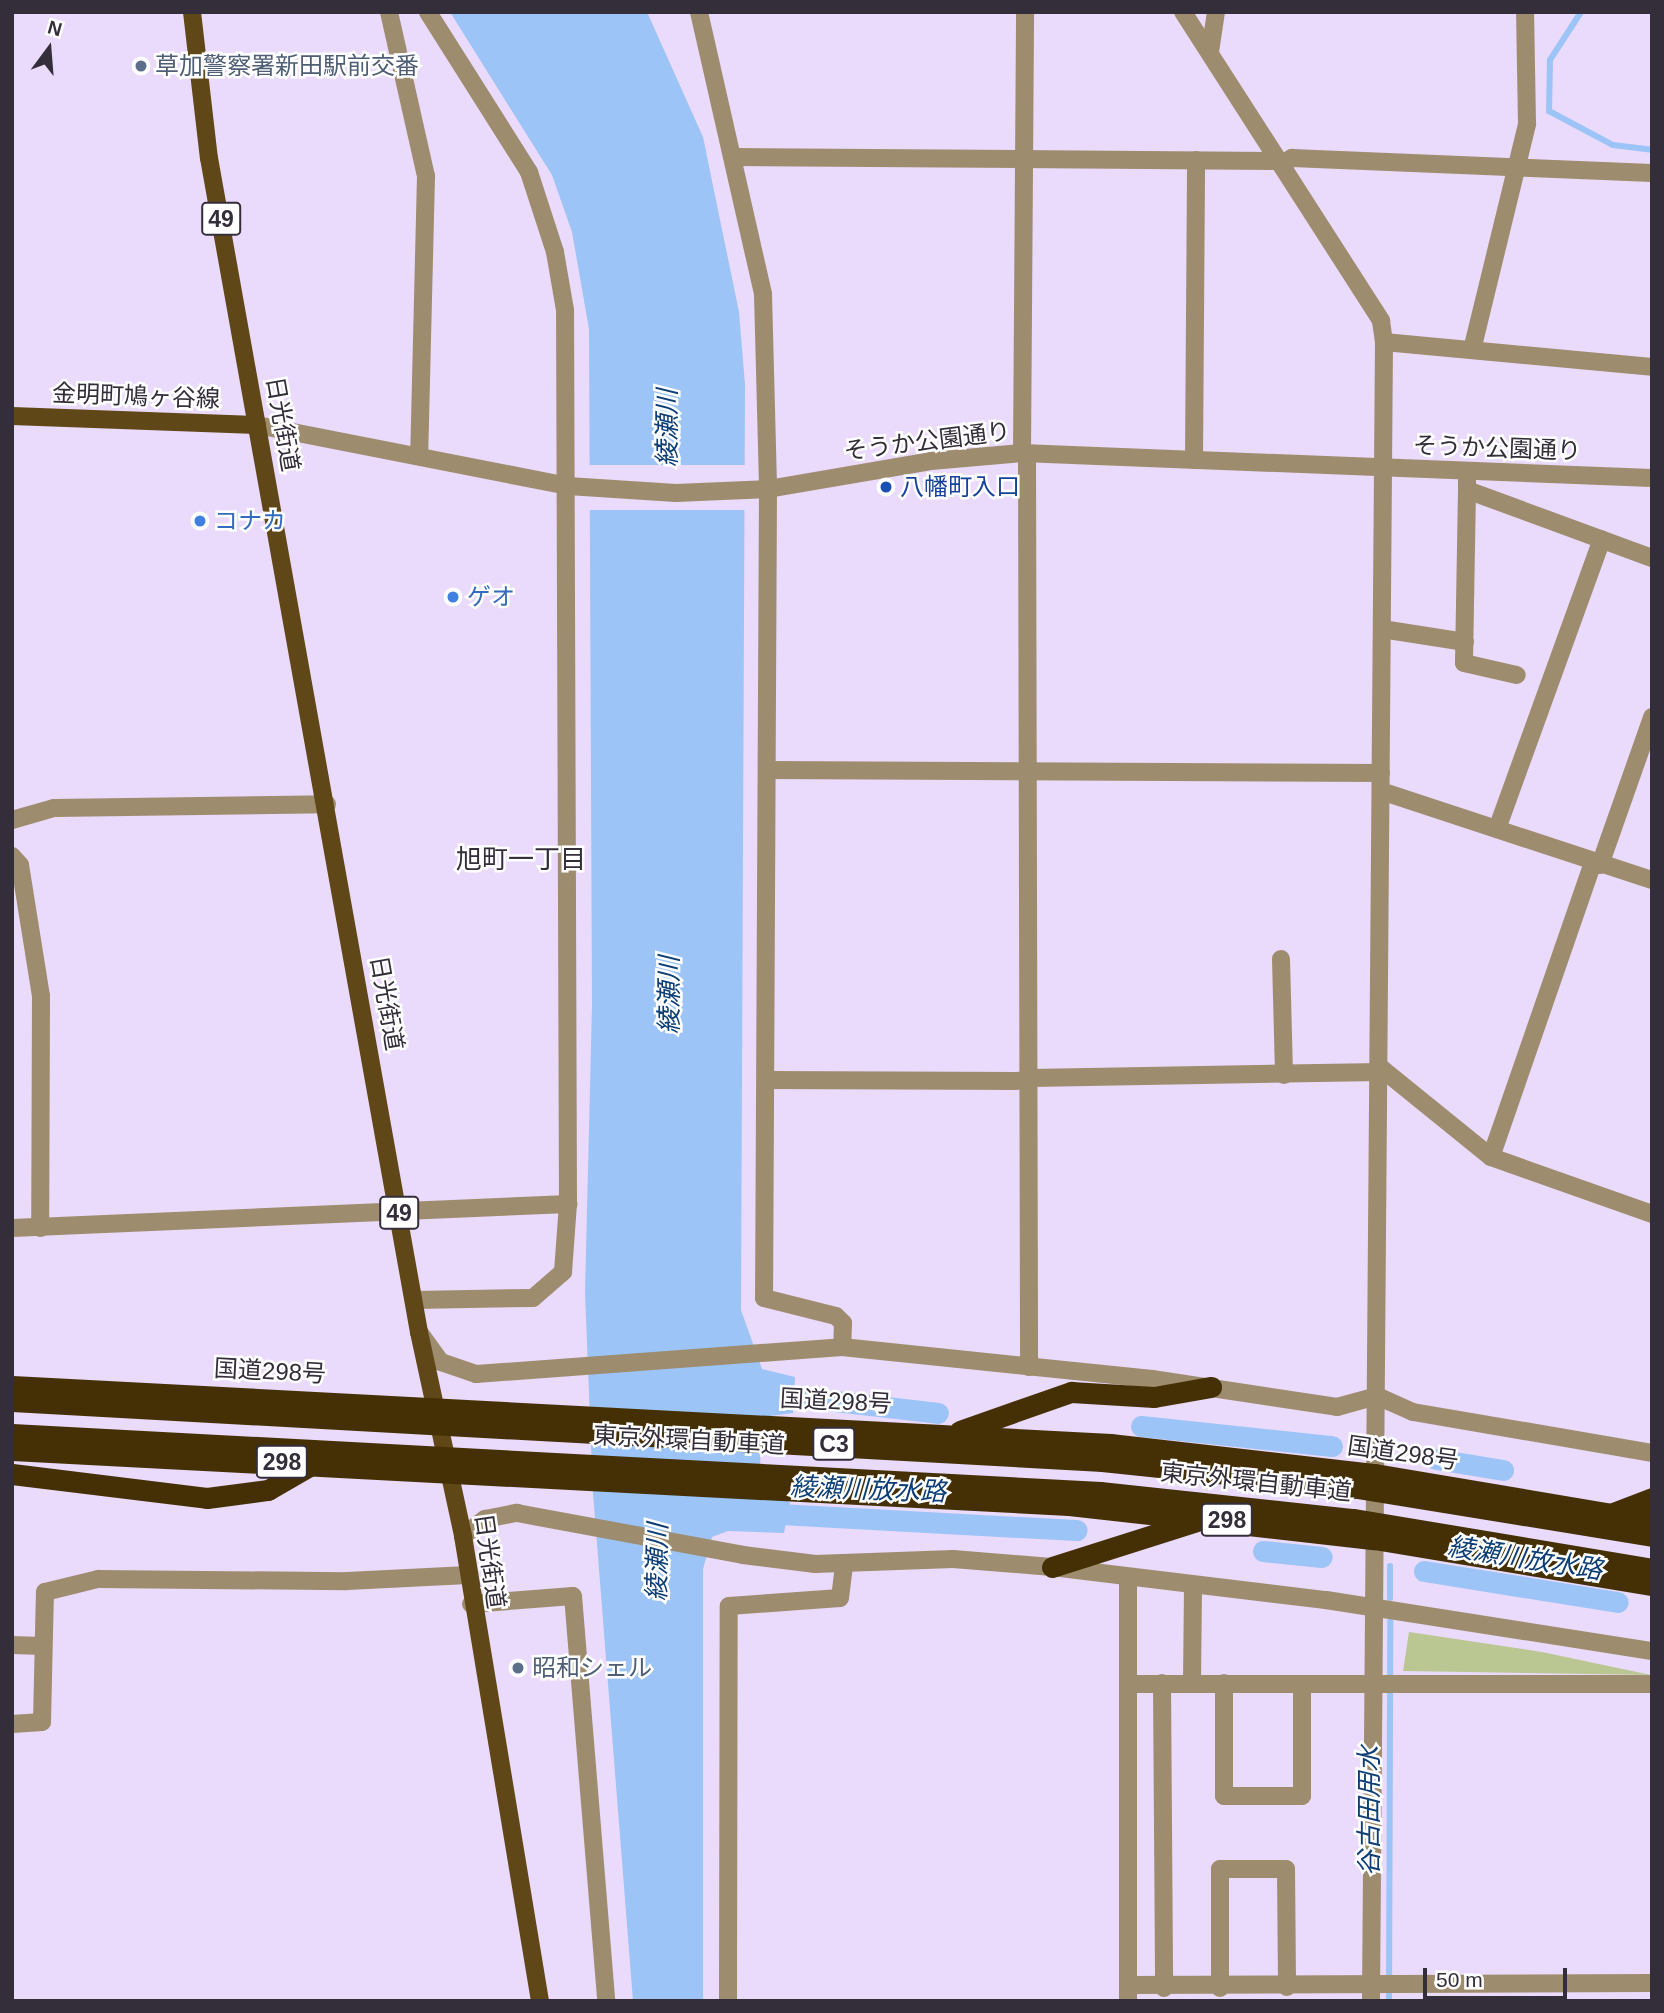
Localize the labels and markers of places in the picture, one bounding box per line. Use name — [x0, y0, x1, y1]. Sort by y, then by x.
place label: 草加警察署新田駅前交番 — [155, 52, 419, 80]
marker: 草加警察署新田駅前交番 — [133, 58, 149, 74]
place label: 八幡町入口 — [900, 473, 1020, 501]
marker: 八幡町入口 — [878, 479, 894, 495]
place label: コナカ — [214, 507, 286, 535]
marker: コナカ — [192, 513, 208, 529]
place label: ゲオ — [467, 583, 515, 611]
marker: ゲオ — [445, 589, 461, 605]
place label: 昭和シェル — [532, 1654, 652, 1682]
marker: 昭和シェル — [510, 1660, 526, 1676]

